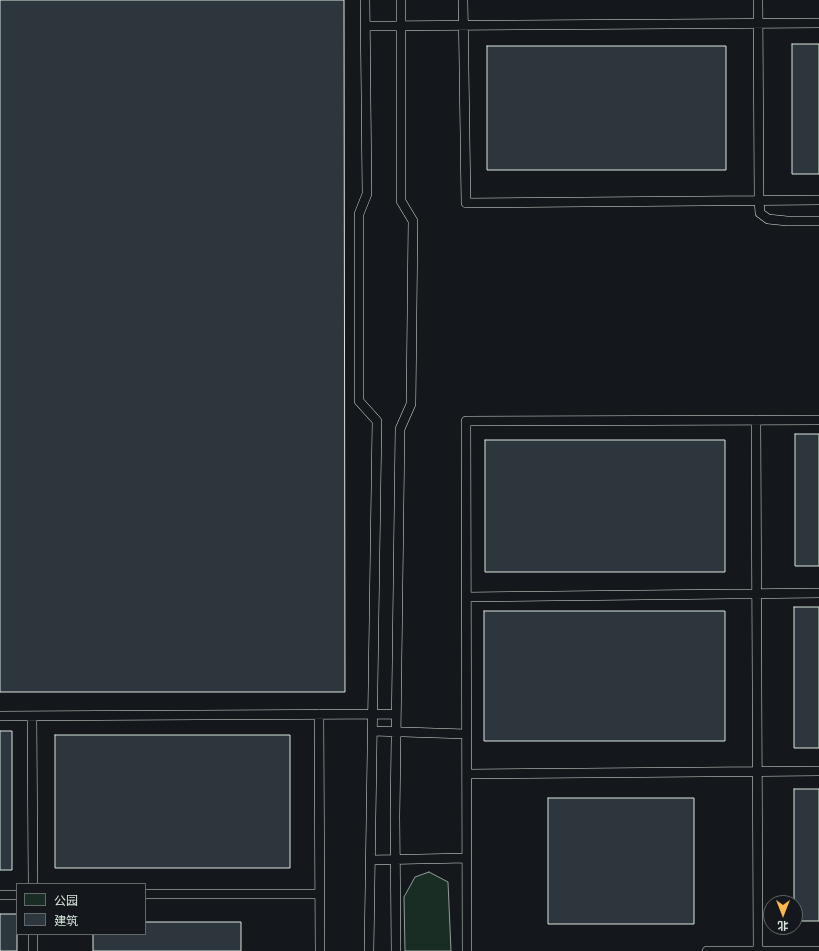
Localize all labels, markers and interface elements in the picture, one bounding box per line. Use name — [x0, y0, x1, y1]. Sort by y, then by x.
legend — [16, 883, 146, 935]
text: 公园 — [54, 894, 78, 908]
north arrow — [763, 895, 803, 935]
text: 建筑 — [54, 914, 78, 928]
text: 北 — [778, 920, 789, 932]

